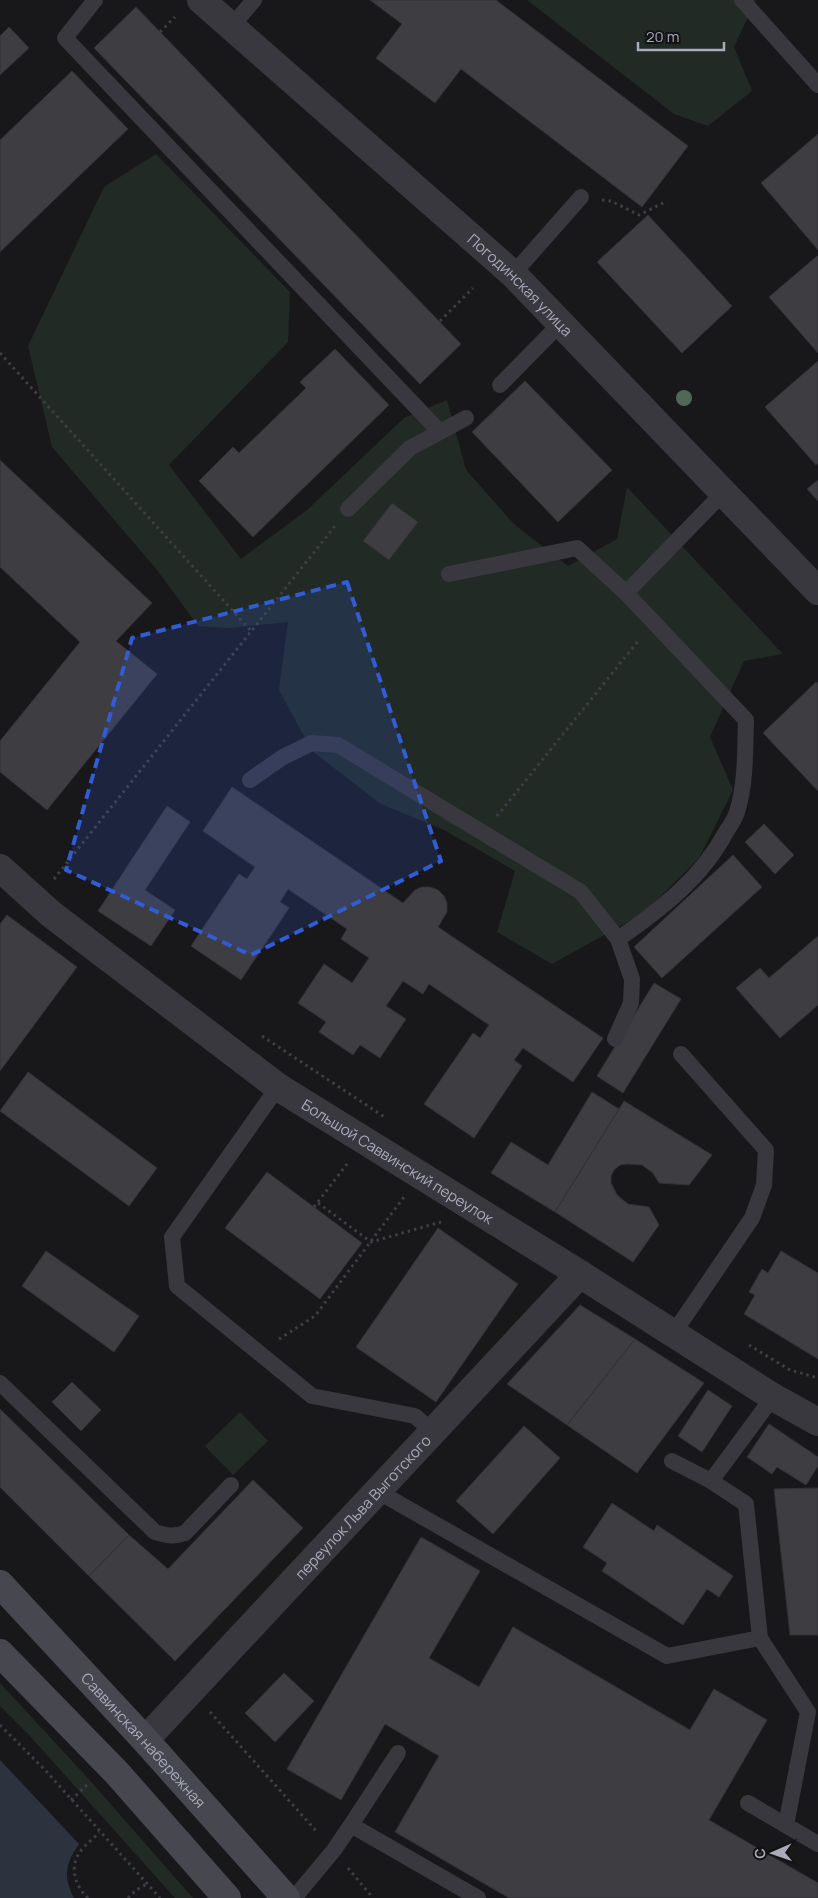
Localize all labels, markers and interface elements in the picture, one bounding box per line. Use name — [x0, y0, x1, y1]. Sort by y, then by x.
scale bar — [638, 20, 724, 52]
text: 20 m — [646, 26, 679, 47]
street label: Погодинская улица — [463, 229, 578, 341]
street label: Большой Саввинский переулок — [298, 1094, 498, 1229]
street label: переулок Льва Выготского — [290, 1430, 435, 1584]
street label: Саввинская набережная — [77, 1668, 211, 1812]
north arrow — [748, 1828, 798, 1878]
text: С — [750, 1848, 769, 1859]

